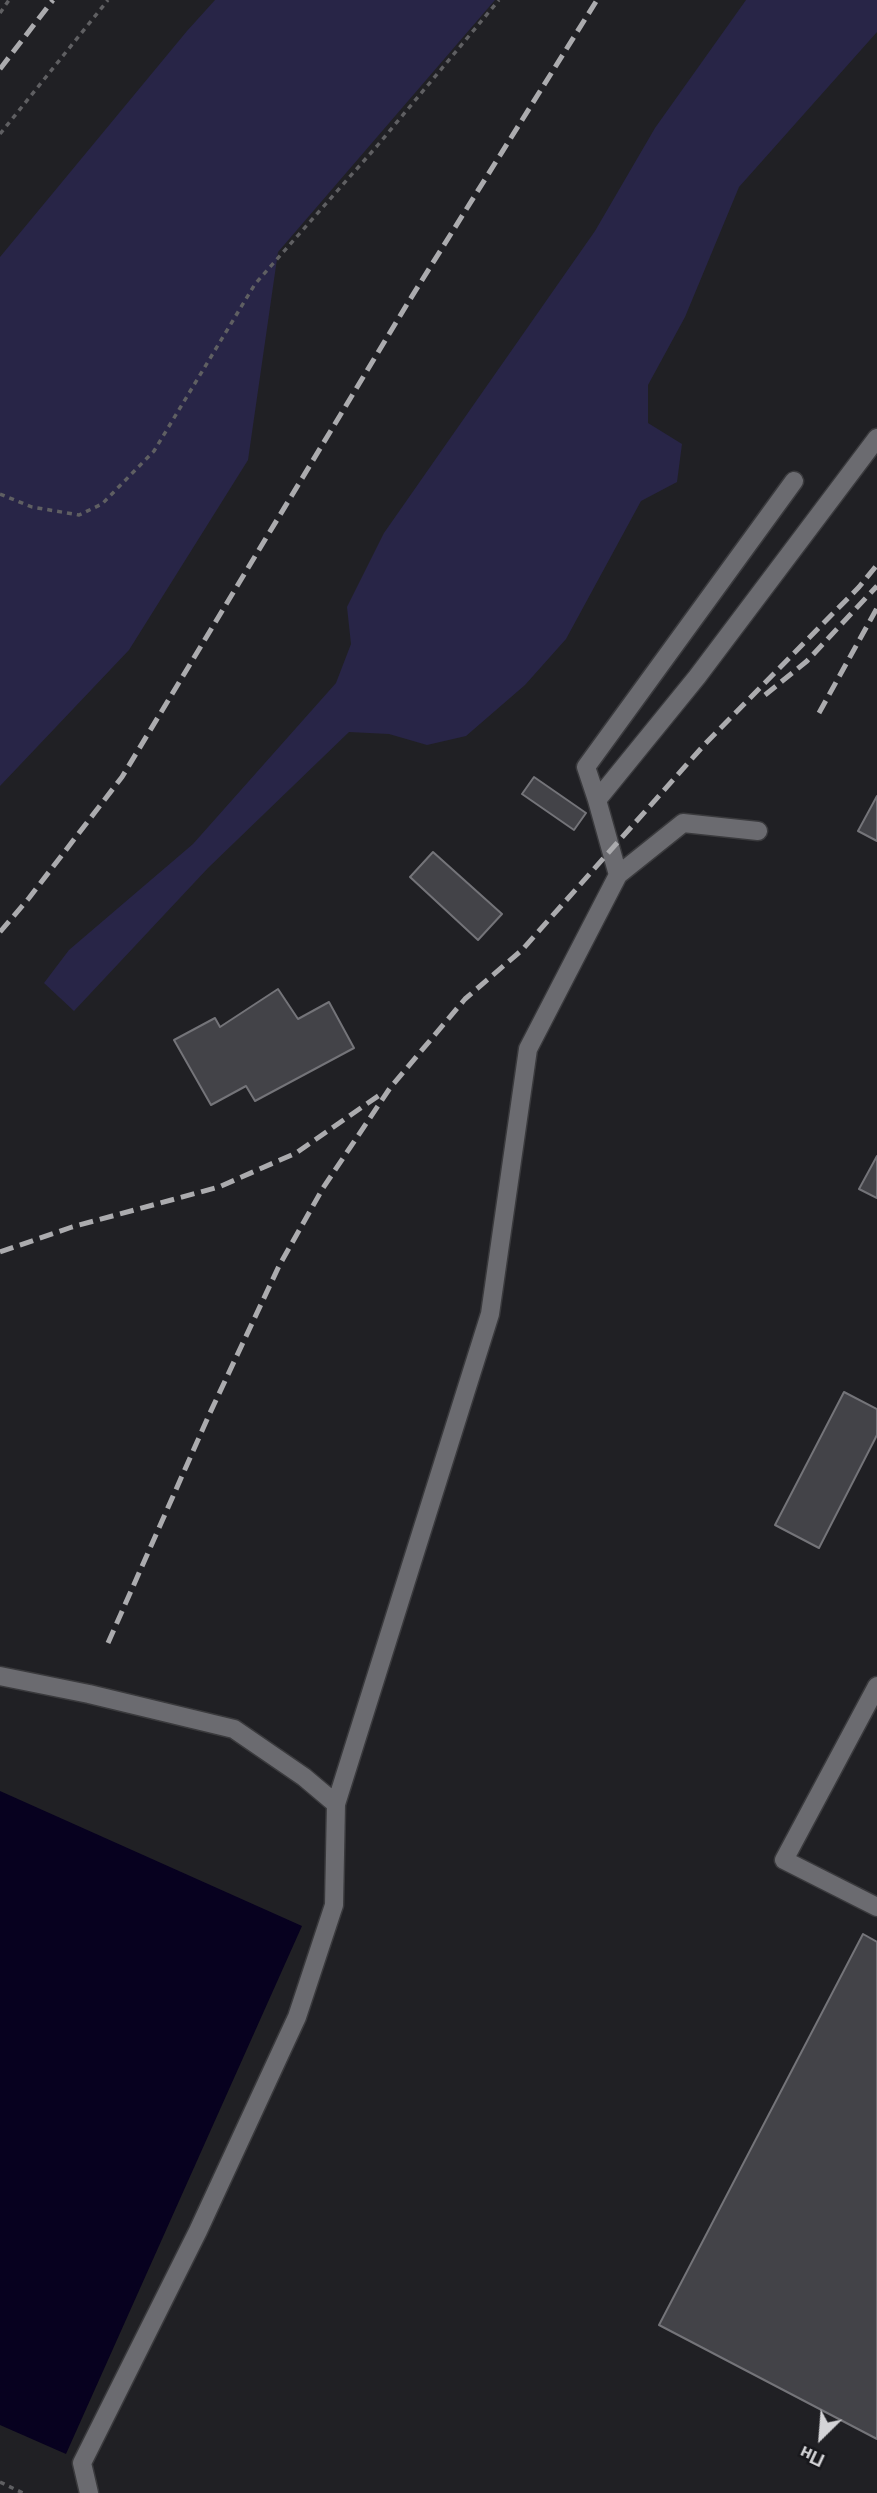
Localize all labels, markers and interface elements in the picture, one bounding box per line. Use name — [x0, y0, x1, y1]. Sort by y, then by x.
north arrow — [786, 2402, 856, 2472]
text: Пн — [796, 2441, 828, 2472]

